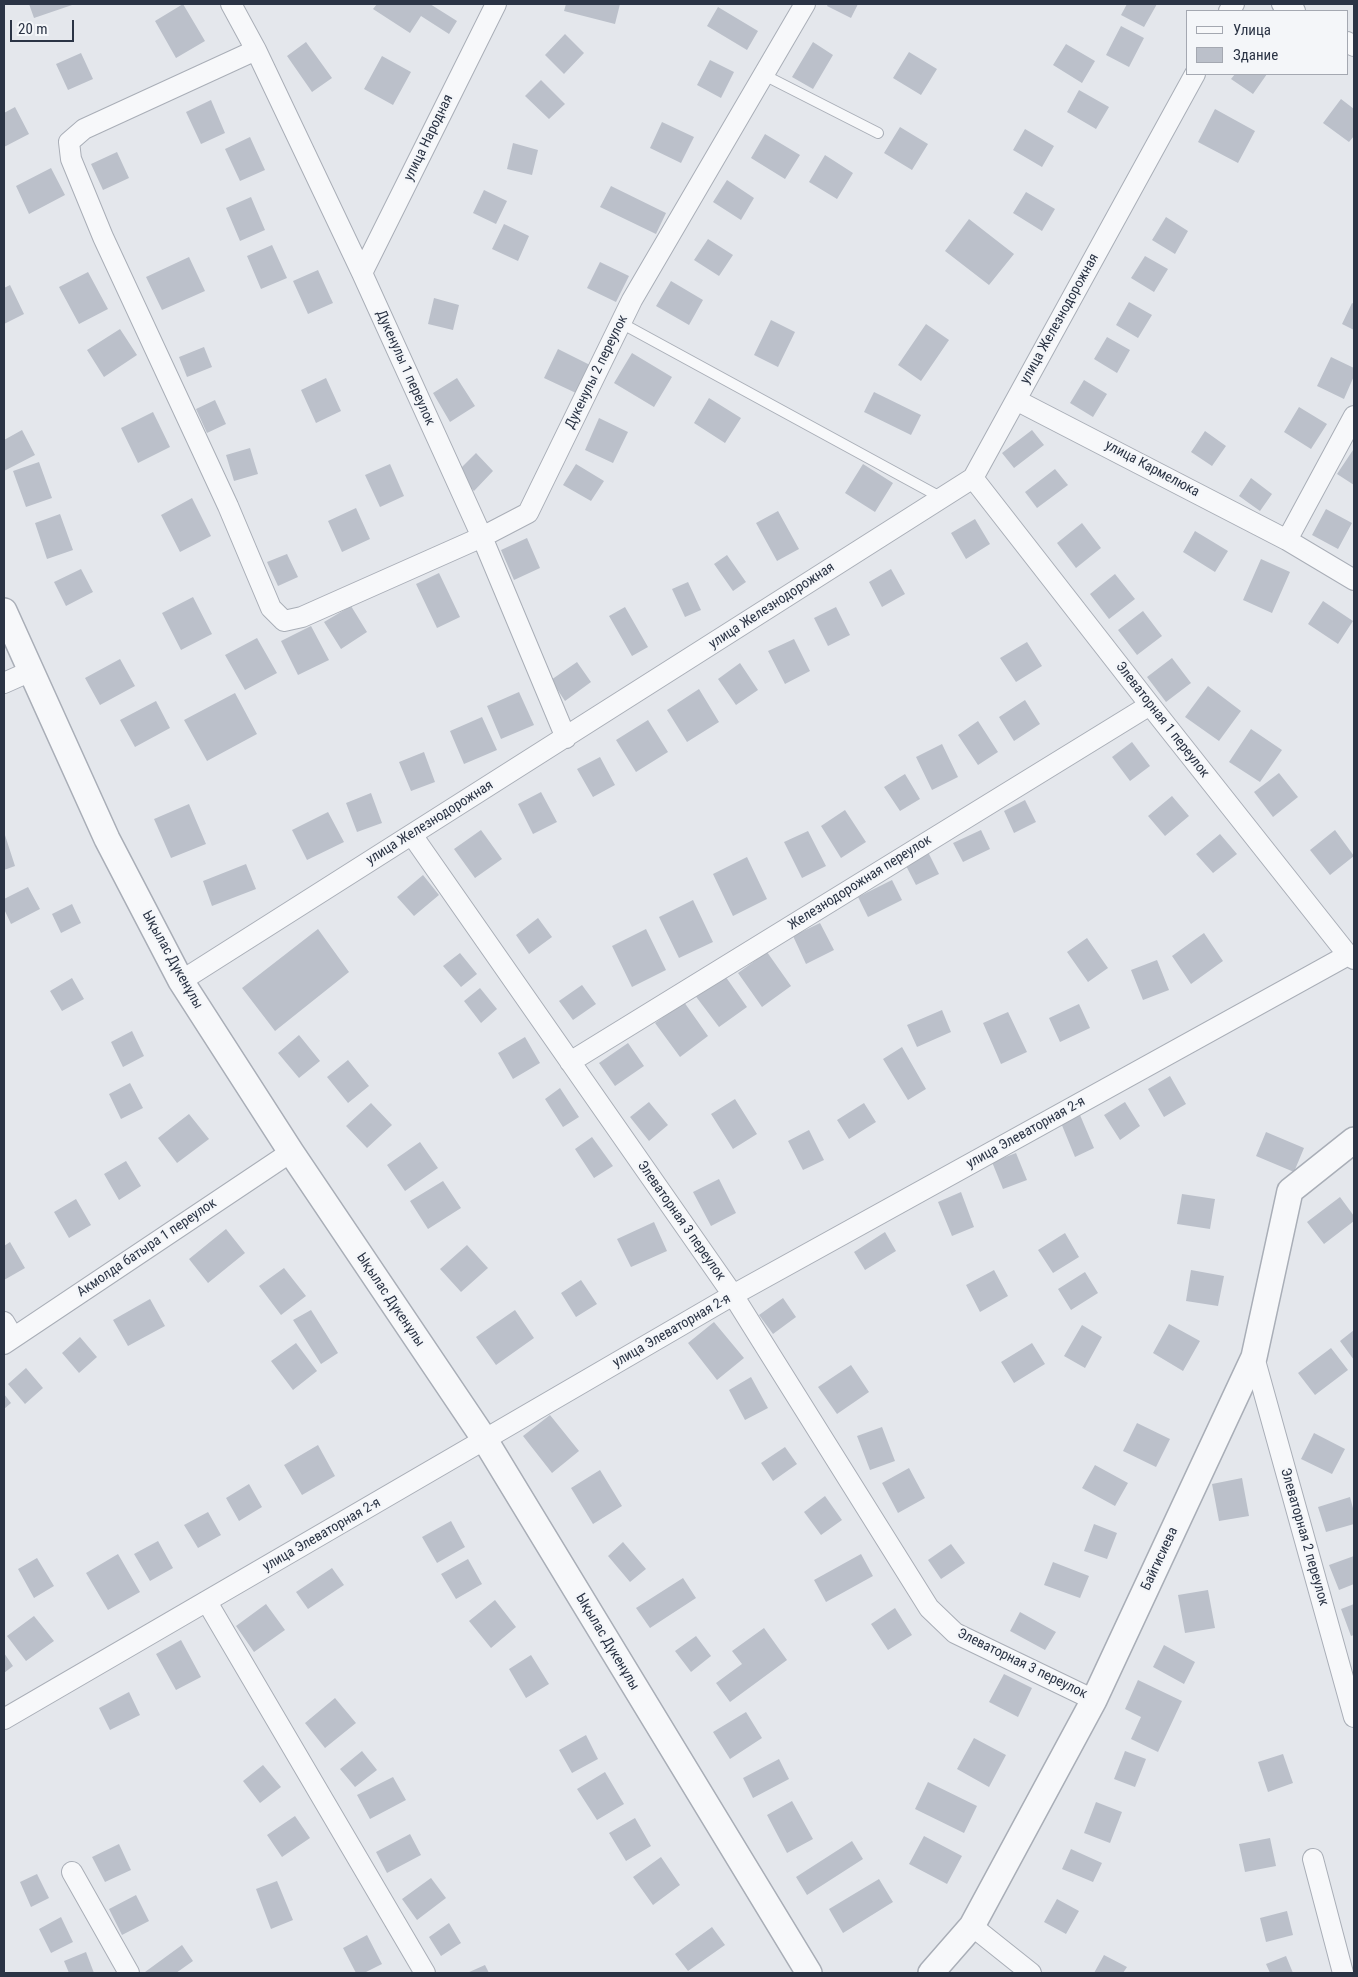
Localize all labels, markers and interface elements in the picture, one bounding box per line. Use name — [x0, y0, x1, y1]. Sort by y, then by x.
scale bar — [12, 10, 76, 42]
legend — [1186, 10, 1348, 75]
text: 20 m — [18, 20, 48, 38]
text: Улица — [1233, 21, 1271, 39]
text: Здание — [1233, 46, 1278, 64]
street label: улица Народная — [401, 92, 457, 184]
street label: улица Железнодорожная — [1017, 251, 1103, 387]
street label: Дукенулы 1 переулок — [372, 308, 438, 428]
street label: Дукенулы 2 переулок — [562, 312, 632, 432]
street label: улица Кармелюка — [1102, 437, 1202, 501]
street label: улица Железнодорожная — [706, 559, 838, 653]
street label: Элеваторная 1 переулок — [1112, 659, 1212, 781]
street label: улица Железнодорожная — [363, 777, 497, 869]
street label: Железнодорожная переулок — [785, 832, 935, 934]
street label: Ықылас Дүкенұлы — [138, 908, 206, 1012]
street label: улица Элеваторная 2-я — [964, 1093, 1088, 1173]
street label: Элеваторная 3 переулок — [633, 1158, 729, 1284]
street label: Акмолда батыра 1 переулок — [74, 1195, 220, 1301]
street label: Ықылас Дүкенұлы — [352, 1250, 428, 1350]
street label: улица Элеваторная 2-я — [610, 1290, 734, 1372]
street label: Элеваторная 2 переулок — [1276, 1466, 1332, 1608]
street label: улица Элеваторная 2-я — [260, 1494, 384, 1576]
street label: Байгисиева — [1138, 1525, 1182, 1593]
street label: Ықылас Дүкенұлы — [572, 1591, 642, 1693]
street label: Элеваторная 3 переулок — [954, 1625, 1090, 1703]

